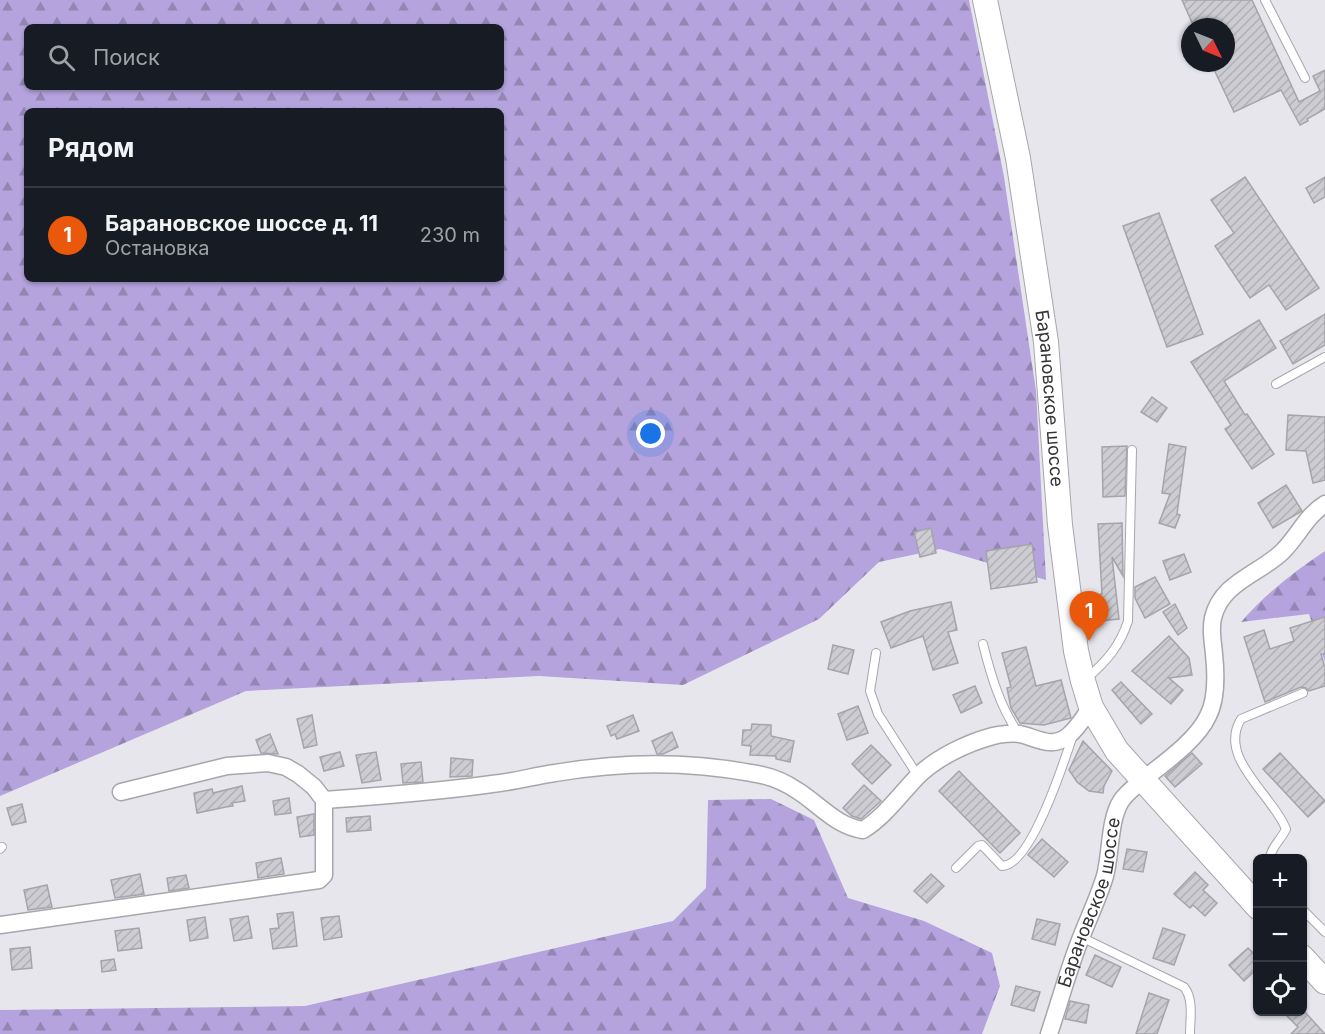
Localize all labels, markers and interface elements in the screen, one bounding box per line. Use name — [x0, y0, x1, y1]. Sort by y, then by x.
north arrow — [1181, 18, 1235, 72]
search box — [24, 24, 504, 90]
icon: search — [45, 41, 78, 74]
text: Поиск — [93, 44, 160, 70]
text: Рядом — [48, 132, 134, 163]
text: Барановское шоссе д. 11 — [105, 210, 378, 236]
text: 1 — [63, 223, 72, 247]
text: 230 m — [420, 223, 480, 247]
text: Остановка — [105, 236, 209, 260]
street label: Барановское шоссе — [1031, 308, 1068, 488]
your location — [636, 419, 665, 448]
pin: 1 — [1070, 592, 1108, 641]
street label: Барановское шоссе — [1053, 815, 1124, 990]
map controls — [1253, 854, 1307, 1016]
button: + — [1253, 854, 1307, 908]
button: − — [1253, 908, 1307, 962]
button: locate — [1253, 962, 1307, 1016]

